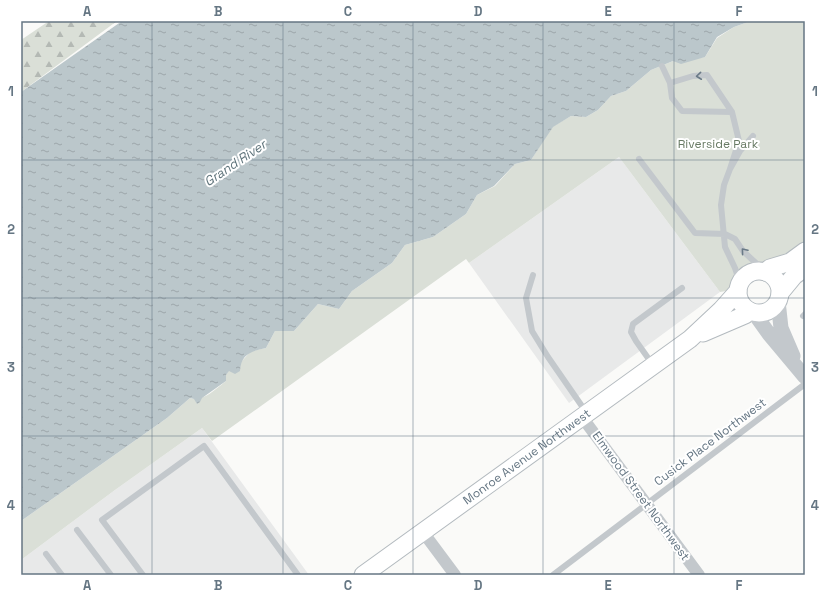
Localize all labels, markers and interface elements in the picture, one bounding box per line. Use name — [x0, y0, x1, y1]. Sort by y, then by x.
text: A — [83, 3, 92, 20]
text: B — [214, 3, 223, 20]
text: C — [344, 3, 352, 20]
text: D — [474, 3, 483, 20]
text: E — [604, 3, 612, 20]
text: F — [736, 3, 743, 20]
one-way arrow — [696, 71, 702, 80]
text: 1 — [8, 83, 14, 100]
text: 1 — [812, 83, 818, 100]
water label: Grand River — [201, 135, 271, 190]
park label: Riverside Park — [678, 136, 759, 152]
text: 2 — [7, 221, 15, 238]
text: 2 — [811, 221, 819, 238]
one-way arrow — [742, 248, 749, 256]
text: 3 — [7, 359, 15, 376]
text: 3 — [811, 359, 819, 376]
street label: Cusick Place Northwest — [651, 395, 769, 489]
street label: Monroe Avenue Northwest — [460, 405, 594, 508]
street label: Elmwood Street Northwest — [589, 428, 693, 564]
text: 4 — [7, 497, 15, 514]
text: 4 — [811, 497, 819, 514]
text: A — [83, 577, 92, 594]
text: B — [214, 577, 223, 594]
text: C — [344, 577, 352, 594]
text: D — [474, 577, 483, 594]
text: E — [604, 577, 612, 594]
text: F — [736, 577, 743, 594]

